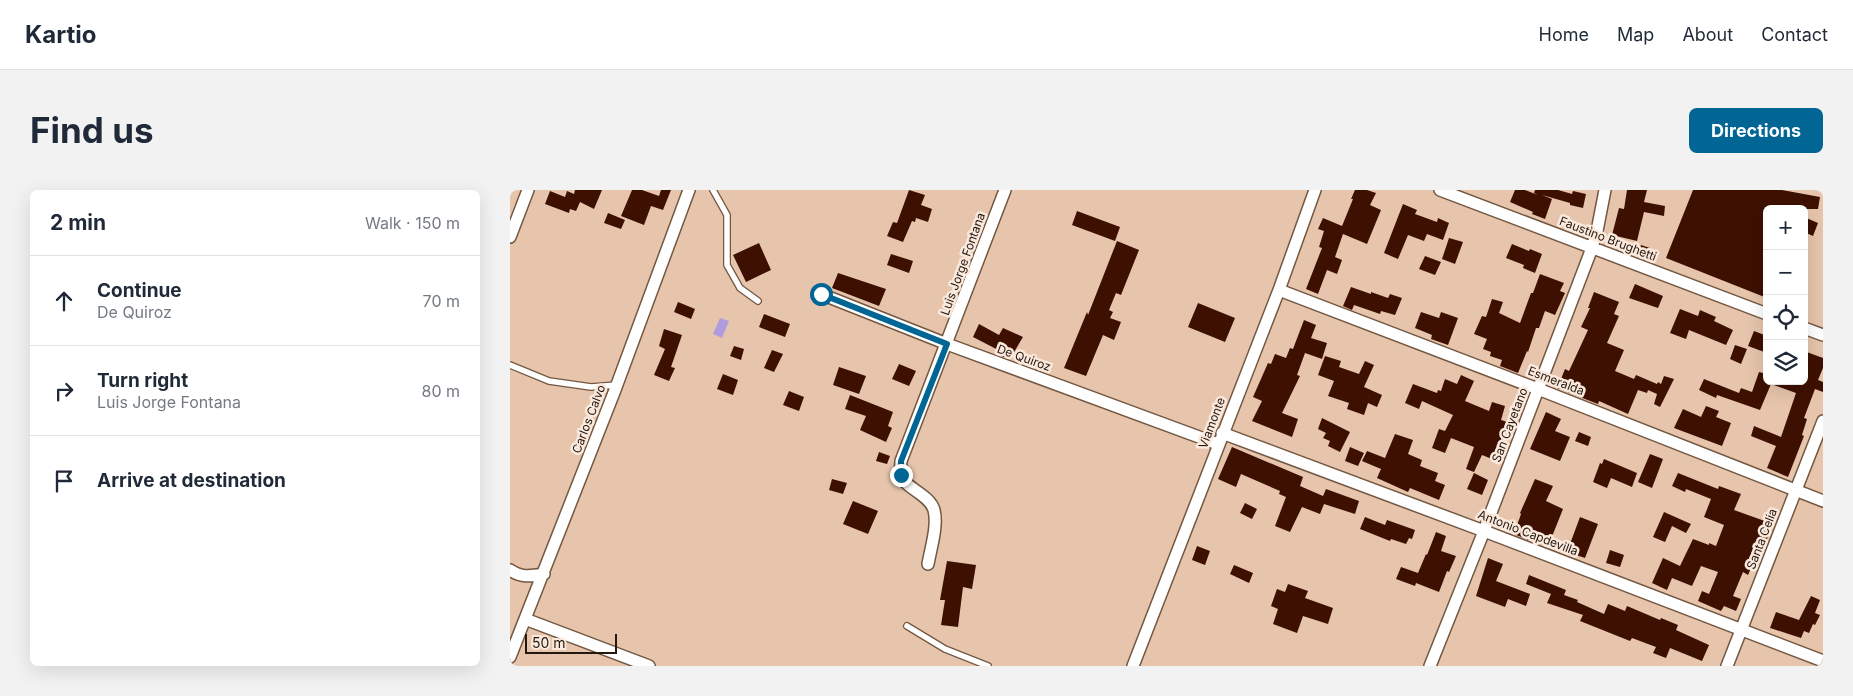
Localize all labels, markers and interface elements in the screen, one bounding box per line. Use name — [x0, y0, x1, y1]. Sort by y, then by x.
text: Kartio — [25, 20, 96, 49]
text: Home — [1539, 24, 1589, 45]
text: Map — [1617, 24, 1654, 45]
text: About — [1682, 24, 1733, 45]
text: Contact — [1761, 24, 1828, 45]
button: Directions — [1689, 108, 1823, 153]
text: Find us — [30, 109, 154, 151]
map controls — [1763, 205, 1808, 385]
button: + — [1763, 205, 1808, 250]
text: 2 min — [50, 210, 106, 235]
street label: Luis Jorge Fontana — [937, 210, 988, 317]
text: Walk · 150 m — [365, 213, 460, 233]
street label: Faustino Brughetti — [1557, 213, 1659, 264]
button: − — [1763, 250, 1808, 295]
text: Continue — [97, 279, 182, 302]
route start — [810, 283, 833, 306]
icon: ahead — [50, 287, 78, 315]
text: 70 m — [423, 291, 460, 311]
button: locate — [1763, 295, 1808, 340]
text: De Quiroz — [97, 302, 172, 322]
button: layers — [1763, 340, 1808, 385]
street label: De Quiroz — [995, 341, 1053, 374]
street label: Esmeralda — [1526, 363, 1587, 398]
text: Turn right — [97, 369, 188, 392]
icon: right — [50, 377, 78, 405]
text: 80 m — [421, 381, 460, 401]
street label: Carlos Calvo — [569, 382, 608, 455]
street label: San Cayetano — [1488, 385, 1531, 464]
text: Luis Jorge Fontana — [97, 392, 241, 412]
street label: Viamonte — [1195, 395, 1228, 450]
route end — [890, 464, 913, 487]
icon: arrive — [50, 467, 78, 495]
text: Arrive at destination — [97, 469, 286, 492]
street label: Santa Celia — [1743, 506, 1780, 571]
street label: Antonio Capdevilla — [1476, 507, 1580, 559]
scale bar — [525, 631, 618, 654]
text: 50 m — [532, 634, 566, 651]

